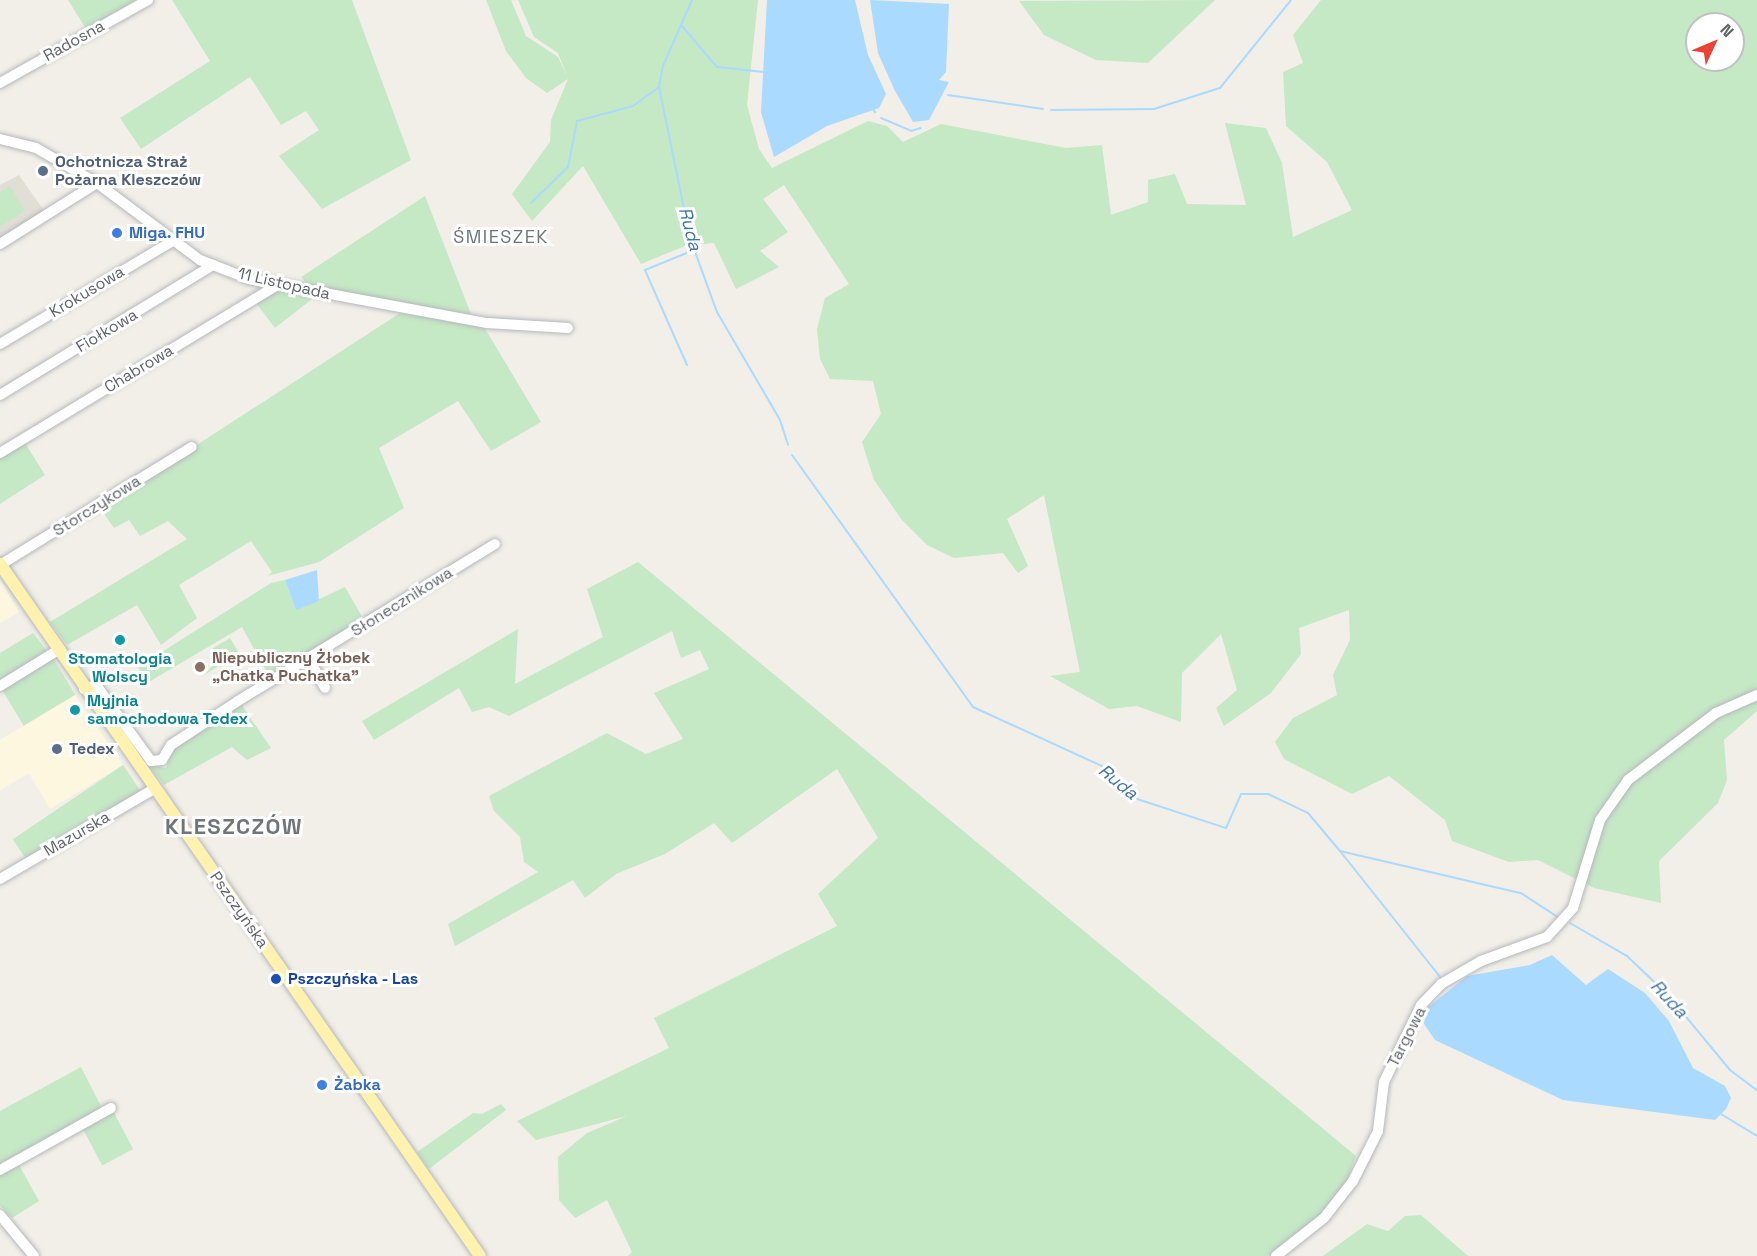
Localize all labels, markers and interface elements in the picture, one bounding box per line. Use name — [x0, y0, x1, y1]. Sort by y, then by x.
north arrow — [1685, 12, 1745, 72]
street label: Radosna — [40, 16, 108, 66]
text: N — [1716, 19, 1738, 42]
place label: Ochotnicza Straż Pożarna Kleszczów — [55, 152, 201, 190]
marker: Ochotnicza Straż Pożarna Kleszczów — [36, 164, 50, 178]
water label: Ruda — [674, 205, 706, 253]
place label: Miga. FHU — [129, 223, 205, 243]
marker: Miga. FHU — [110, 226, 124, 240]
district label: ŚMIESZEK — [453, 226, 549, 248]
street label: Krokusowa — [46, 262, 128, 322]
street label: 11 Listopada — [236, 264, 332, 304]
street label: Fiołkowa — [73, 305, 141, 357]
street label: Chabrowa — [101, 341, 177, 397]
street label: Storczykowa — [50, 471, 144, 541]
street label: Słonecznikowa — [348, 563, 456, 641]
marker: Stomatologia Wolscy — [113, 633, 127, 647]
place label: Niepubliczny Żłobek „Chatka Puchatka” — [212, 648, 370, 686]
place label: Stomatologia Wolscy — [68, 649, 172, 687]
marker: Niepubliczny Żłobek „Chatka Puchatka” — [193, 660, 207, 674]
place label: Myjnia samochodowa Tedex — [87, 691, 248, 729]
marker: Myjnia samochodowa Tedex — [68, 703, 82, 717]
place label: Tedex — [69, 739, 115, 759]
marker: Tedex — [50, 742, 64, 756]
water label: Ruda — [1094, 760, 1142, 804]
street label: Mazurska — [41, 807, 113, 861]
district label: KLESZCZÓW — [165, 814, 303, 840]
street label: Pszczyńska — [206, 868, 272, 952]
place label: Pszczyńska - Las — [288, 969, 419, 989]
marker: Pszczyńska - Las — [269, 972, 283, 986]
water label: Ruda — [1646, 975, 1692, 1023]
street label: Targowa — [1384, 1004, 1430, 1070]
place label: Żabka — [334, 1075, 381, 1095]
marker: Żabka — [315, 1078, 329, 1092]

